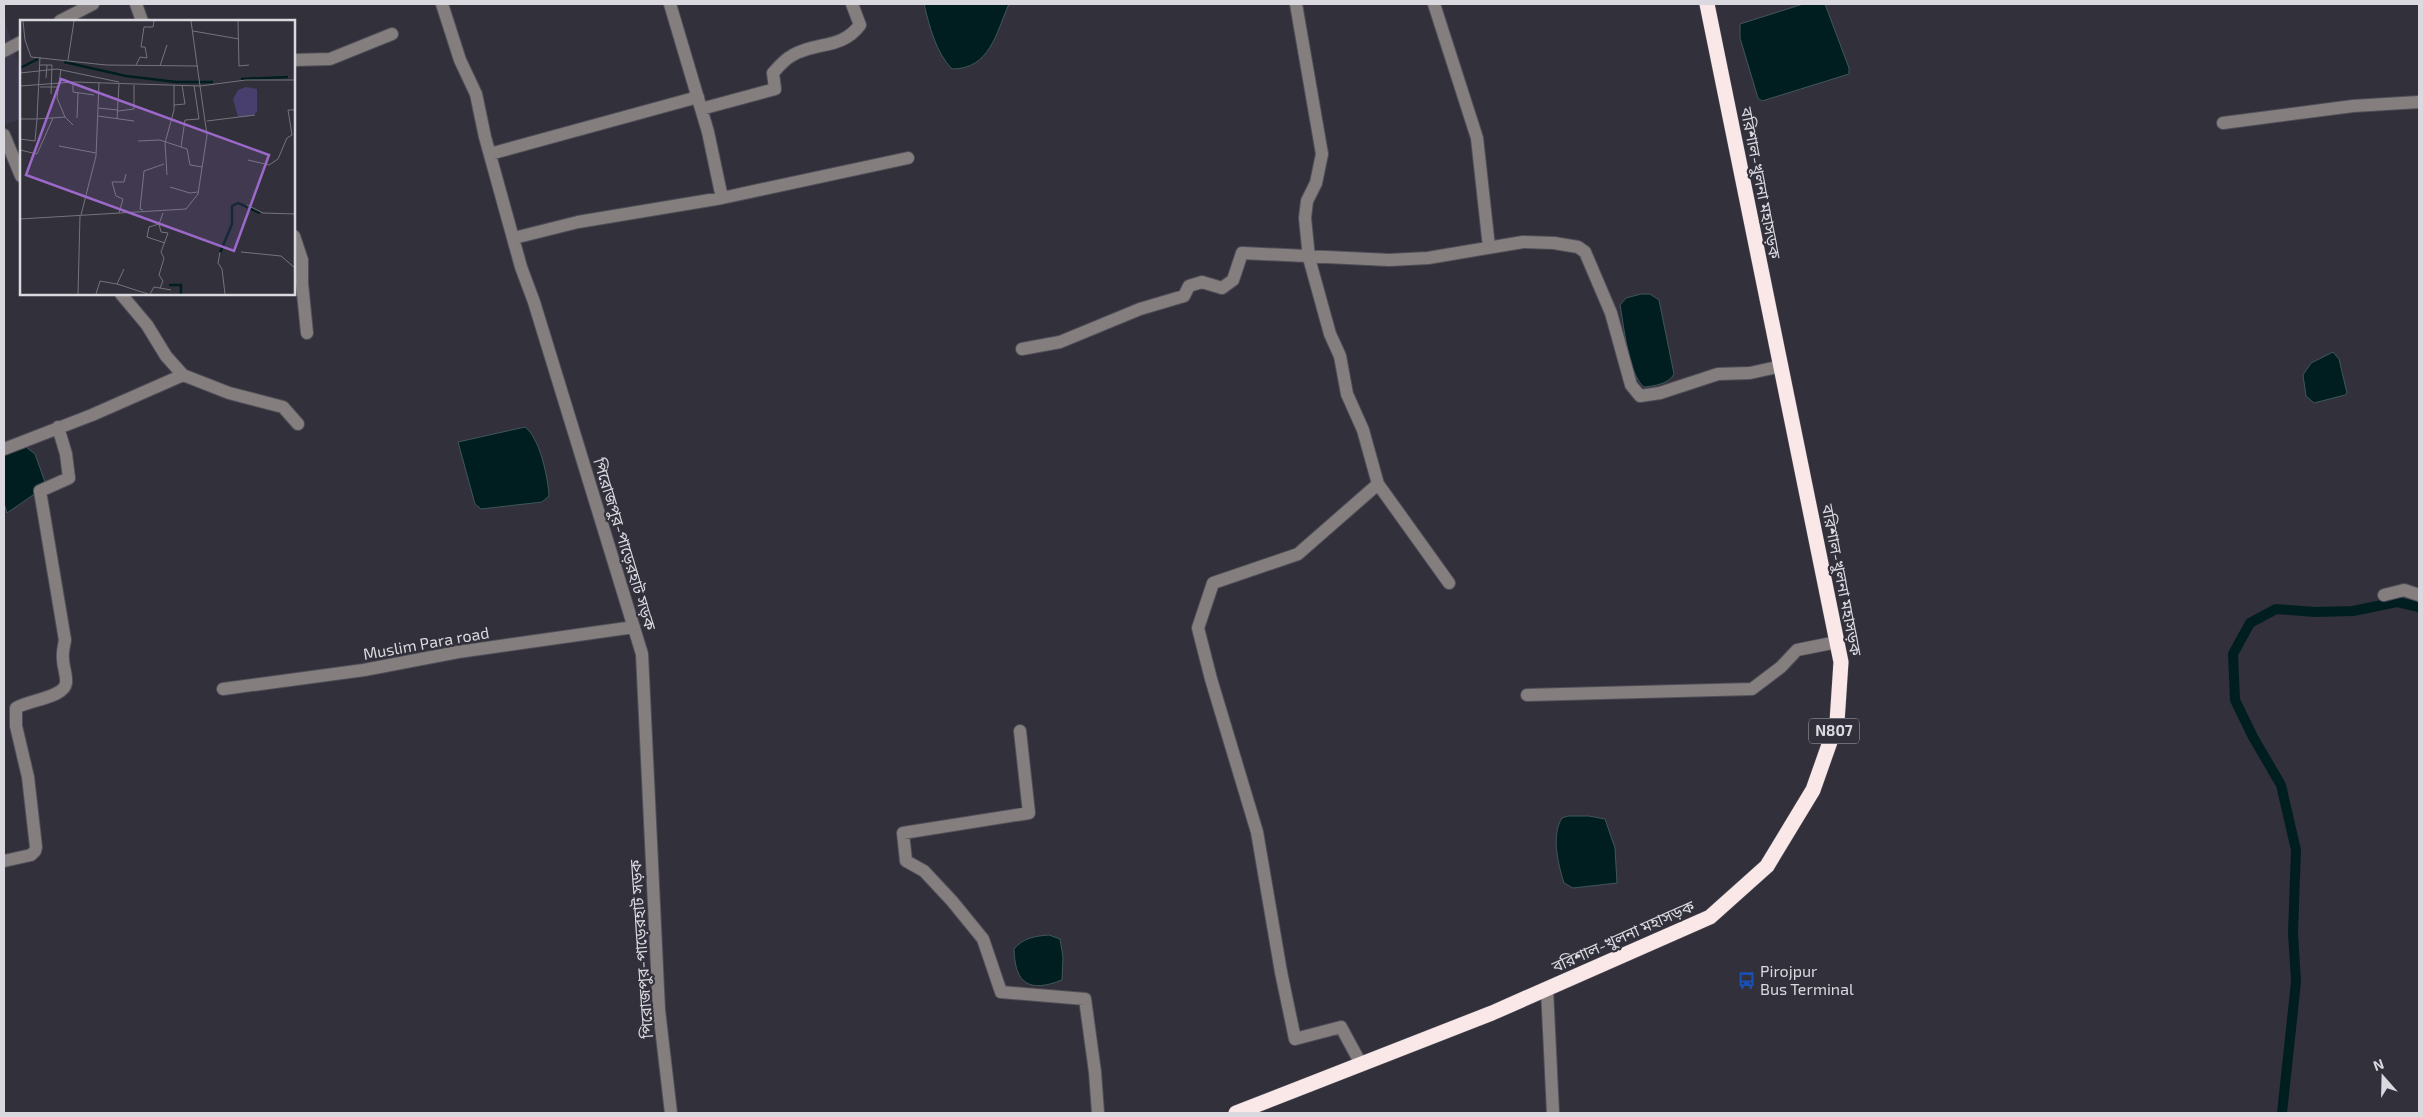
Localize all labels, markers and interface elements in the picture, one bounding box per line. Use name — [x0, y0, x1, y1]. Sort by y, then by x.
inset map — [20, 20, 295, 295]
street label: বরিশাল-খুলনা মহাসড়ক — [1736, 105, 1786, 262]
street label: পিরোজপুর-পাড়েরহাট সড়ক — [589, 455, 661, 634]
street label: বরিশাল-খুলনা মহাসড়ক — [1817, 502, 1867, 659]
street label: Muslim Para road — [361, 622, 490, 663]
road number: N807 — [1809, 718, 1859, 744]
street label: পিরোজপুর-পাড়েরহাট সড়ক — [625, 858, 657, 1040]
street label: বরিশাল-খুলনা মহাসড়ক — [1548, 895, 1698, 977]
place label: Pirojpur Bus Terminal — [1760, 961, 1854, 998]
bus stop icon: Pirojpur Bus Terminal — [1736, 970, 1756, 990]
north arrow — [2358, 1052, 2408, 1102]
text: N — [2371, 1055, 2386, 1074]

